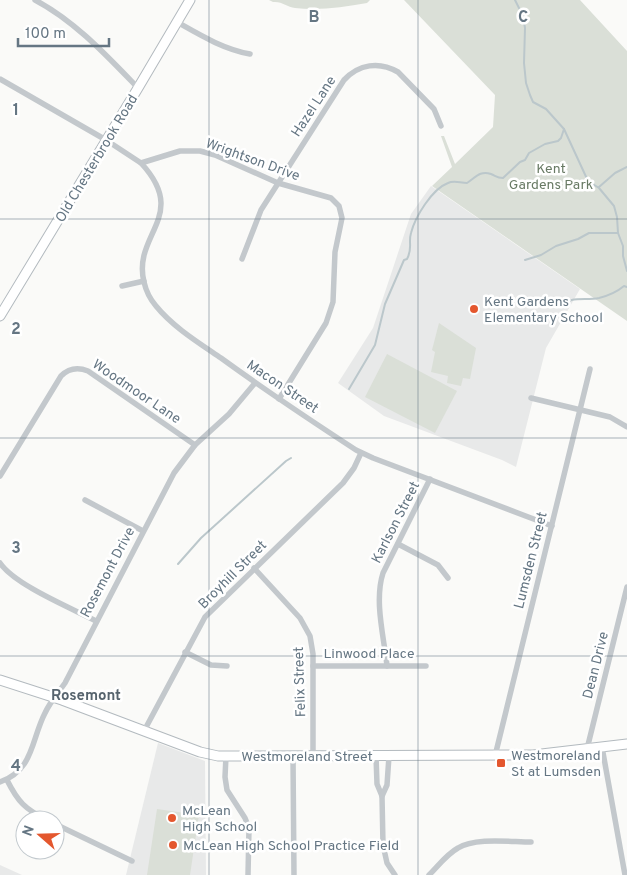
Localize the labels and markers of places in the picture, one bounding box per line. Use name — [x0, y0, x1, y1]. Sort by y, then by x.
place label: Kent Gardens Elementary School — [484, 294, 603, 327]
marker: Kent Gardens Elementary School — [468, 303, 480, 315]
place label: Westmoreland St at Lumsden — [511, 748, 601, 781]
marker: Westmoreland St at Lumsden — [495, 757, 507, 769]
place label: McLean High School — [182, 803, 257, 836]
marker: McLean High School — [166, 812, 178, 824]
place label: McLean High School Practice Field — [183, 838, 399, 855]
marker: McLean High School Practice Field — [167, 839, 179, 851]

